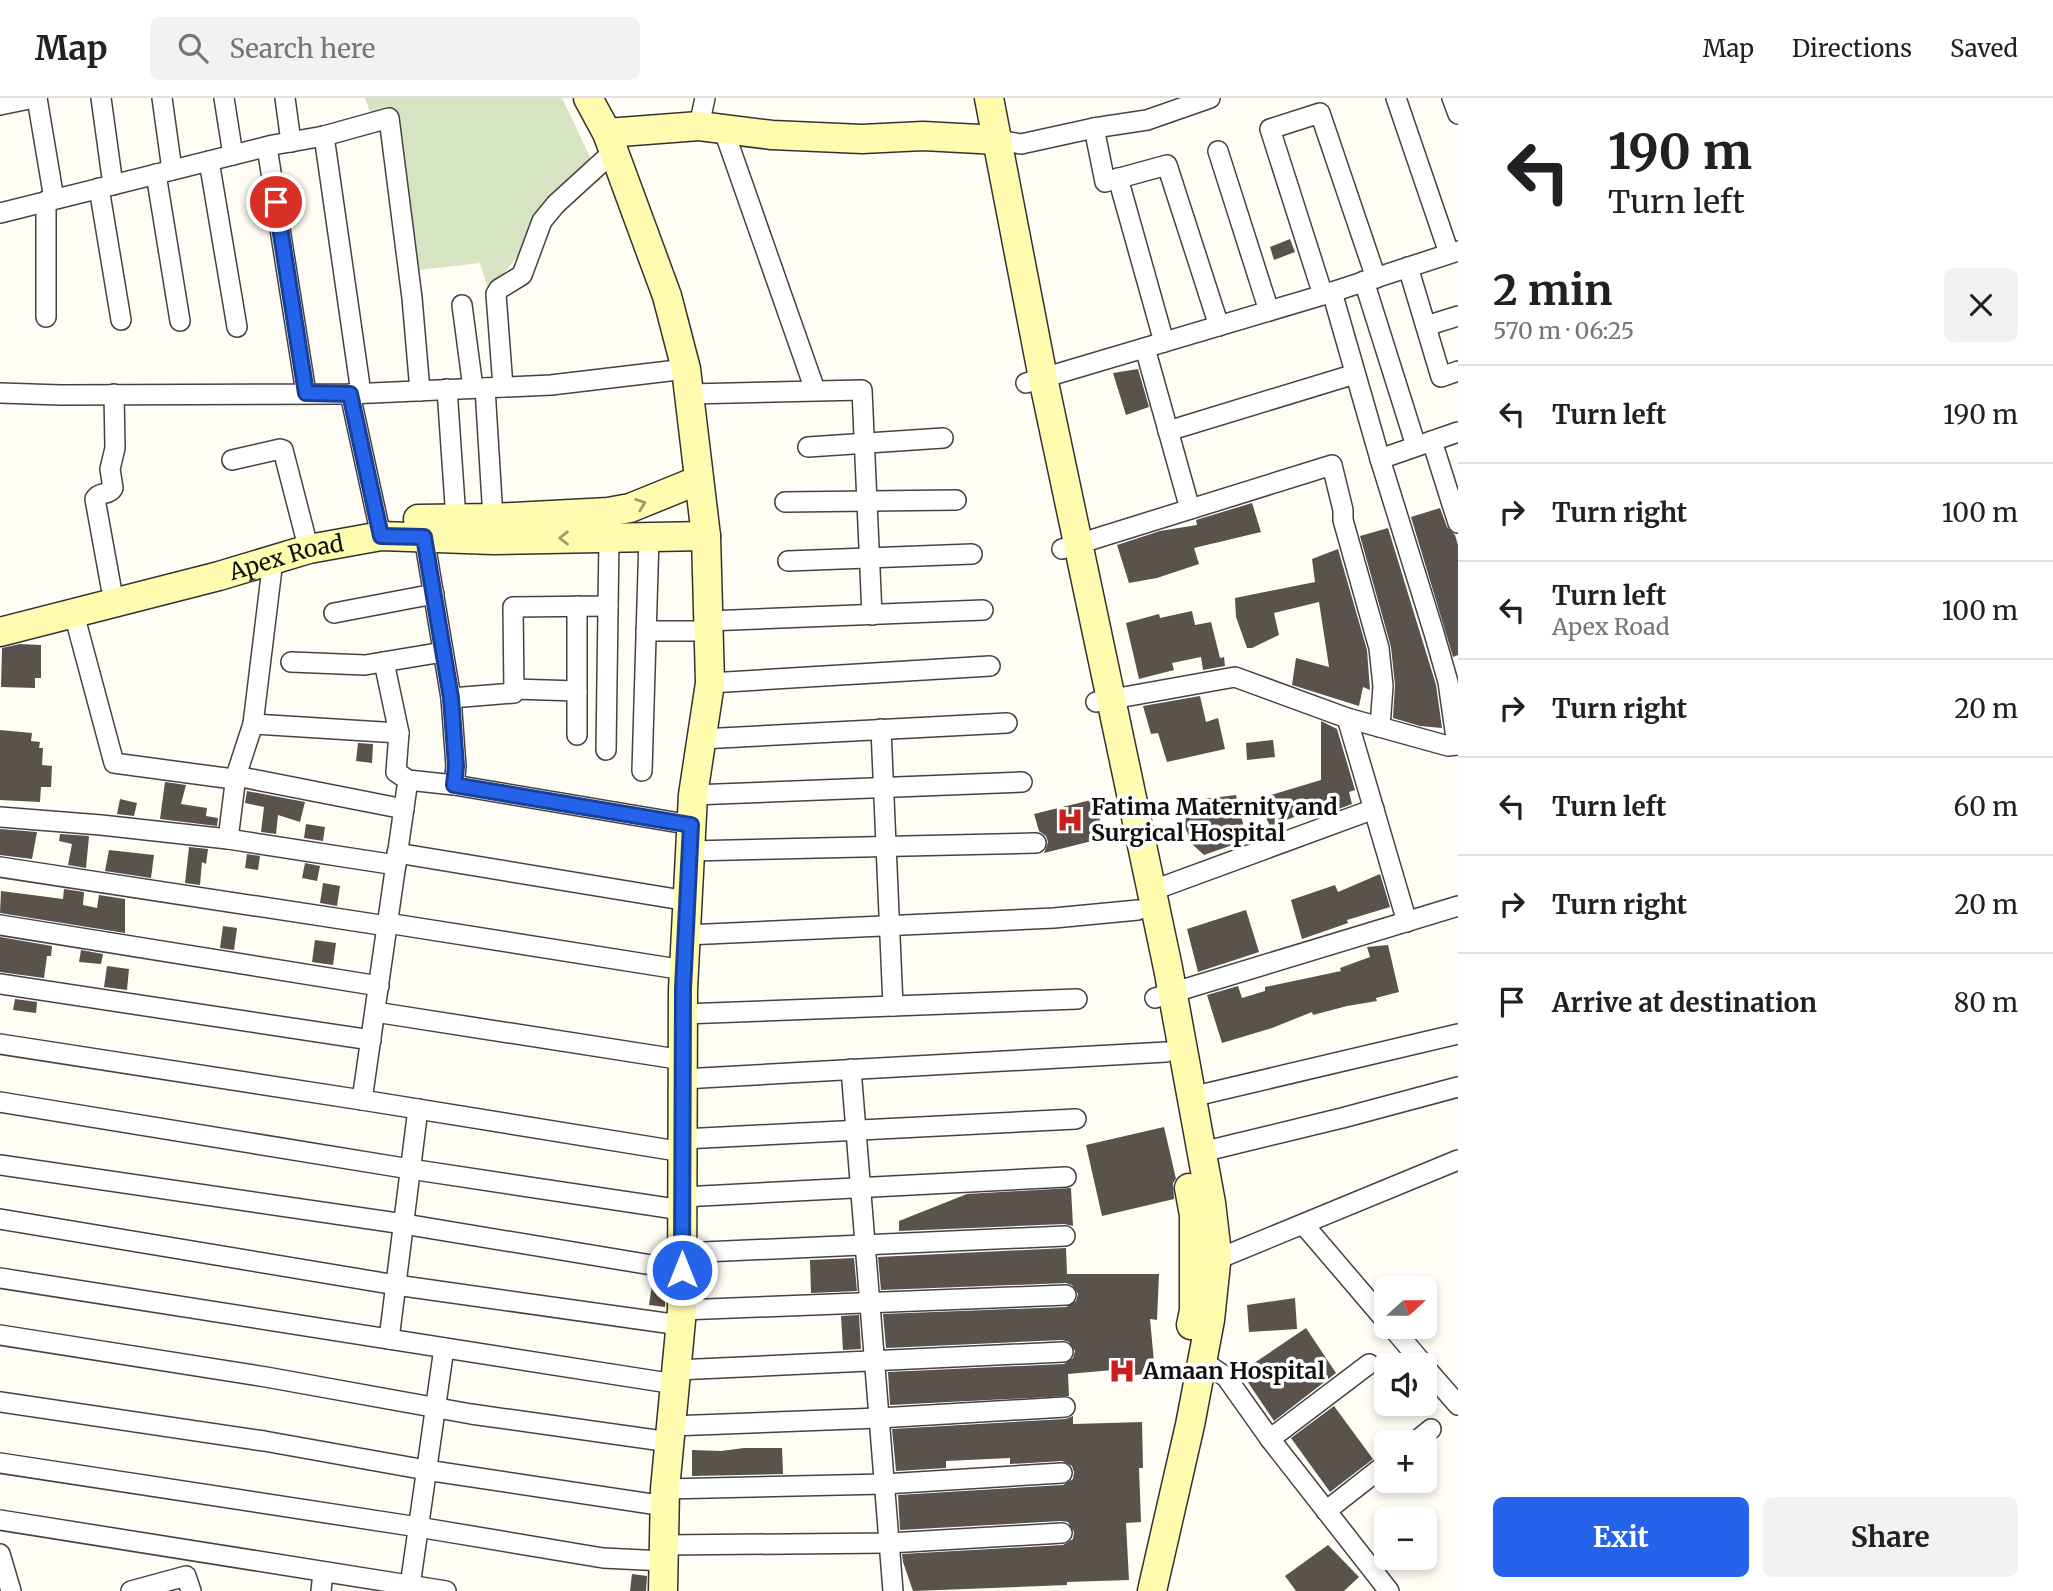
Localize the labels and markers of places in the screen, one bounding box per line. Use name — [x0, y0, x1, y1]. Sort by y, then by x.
pin — [246, 172, 306, 232]
place label: Fatima Maternity and Surgical Hospital — [1091, 792, 1338, 847]
hospital icon: Fatima Maternity and Surgical Hospital — [1055, 805, 1085, 835]
hospital icon: Amaan Hospital — [1107, 1356, 1137, 1386]
place label: Amaan Hospital — [1142, 1356, 1325, 1385]

